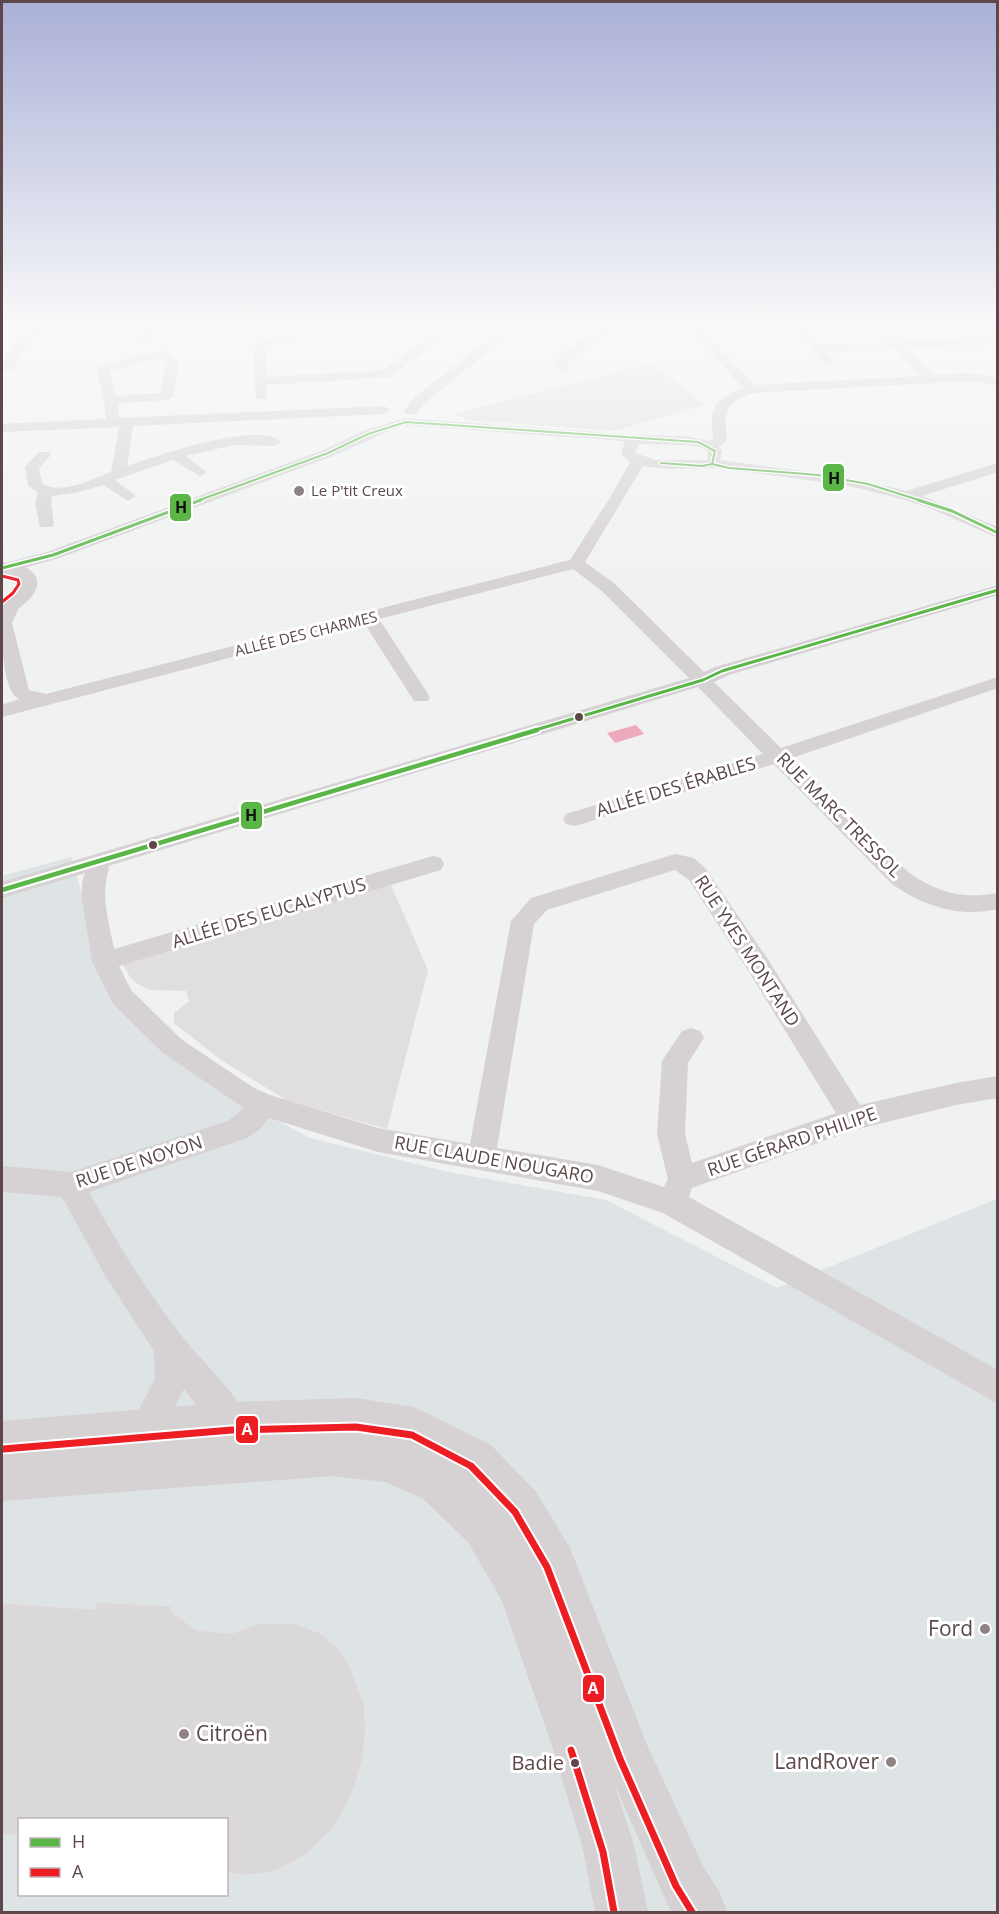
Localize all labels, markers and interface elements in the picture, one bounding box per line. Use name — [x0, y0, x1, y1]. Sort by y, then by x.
line badge: H — [822, 463, 845, 492]
text: H — [828, 467, 840, 489]
place label: Le P'tit Creux — [311, 480, 403, 500]
marker: Le P'tit Creux — [292, 484, 306, 498]
line badge: H — [169, 493, 192, 522]
text: H — [175, 496, 187, 518]
street label: ALLÉE DES CHARMES — [232, 606, 379, 660]
unlabelled marker — [573, 711, 585, 723]
street label: RUE MARC TRESSOL — [772, 746, 908, 882]
street label: ALLÉE DES ÉRABLES — [593, 750, 759, 822]
line badge: H — [240, 801, 263, 830]
text: H — [245, 804, 257, 826]
unlabelled marker — [147, 839, 159, 851]
street label: RUE YVES MONTAND — [690, 870, 806, 1031]
street label: ALLÉE DES EUCALYPTUS — [169, 871, 369, 953]
street label: RUE GÉRARD PHILIPE — [704, 1101, 880, 1181]
street label: RUE DE NOYON — [72, 1129, 205, 1193]
street label: RUE CLAUDE NOUGARO — [393, 1130, 596, 1188]
line badge: A — [235, 1415, 259, 1444]
text: A — [241, 1418, 253, 1440]
place label: Ford — [928, 1614, 973, 1642]
marker: Ford — [978, 1622, 992, 1636]
line badge: A — [582, 1674, 605, 1703]
text: A — [587, 1677, 599, 1699]
place label: Citroën — [196, 1719, 268, 1747]
marker: Citroën — [177, 1727, 191, 1741]
place label: LandRover — [774, 1747, 879, 1775]
place label: Badie — [511, 1749, 564, 1776]
marker: LandRover — [884, 1755, 898, 1769]
marker: Badie — [569, 1757, 581, 1769]
legend — [18, 1818, 228, 1896]
text: H — [72, 1829, 85, 1853]
text: A — [72, 1859, 84, 1883]

